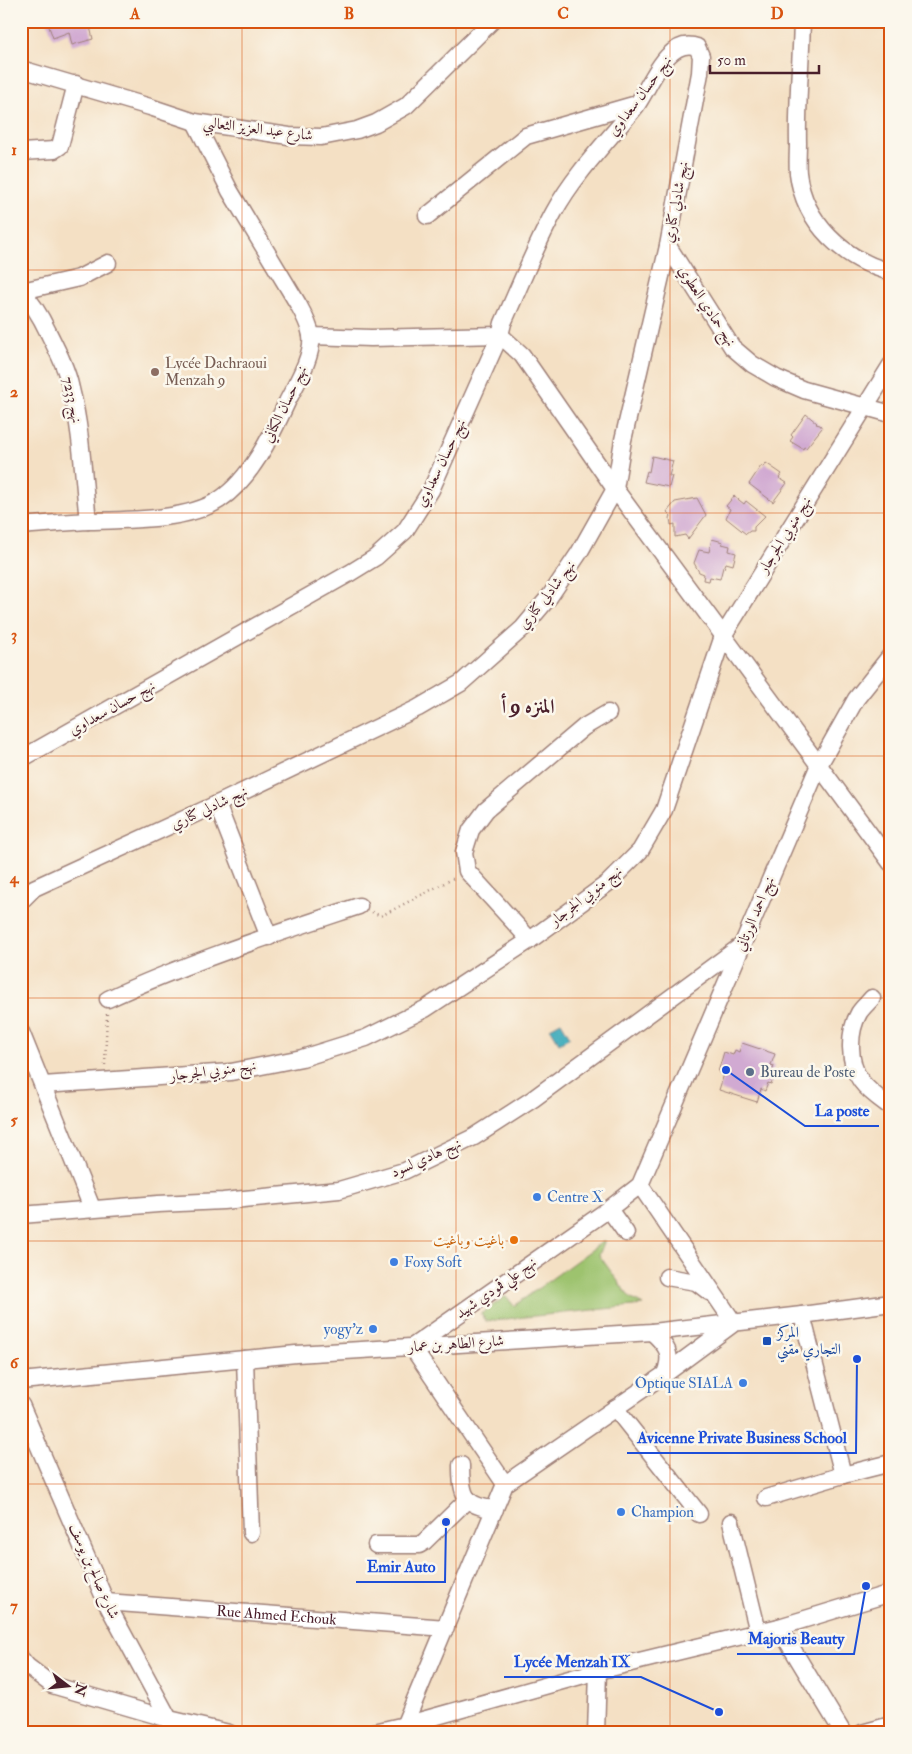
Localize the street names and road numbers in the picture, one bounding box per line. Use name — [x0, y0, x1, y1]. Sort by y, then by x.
street label: نهج حسان سعداوي — [604, 52, 680, 142]
street label: شارع عبد العزيز الثعالبي — [202, 113, 314, 149]
street label: نهج شادلي كتاري — [659, 160, 697, 245]
street label: نهج حمادي العطوي — [670, 262, 740, 352]
street label: نهج حسان الكناني — [258, 362, 315, 447]
street label: نهج 7233 — [54, 375, 86, 426]
street label: نهج حسان سعداوي — [411, 416, 474, 512]
street label: نهج منوبي الجرجار — [753, 493, 820, 581]
street label: نهج شادلي كتاري — [514, 557, 583, 636]
street label: نهج حسان سعداوي — [65, 676, 161, 743]
street label: نهج شادلي كتاري — [167, 782, 252, 838]
street label: نهج منوبي الجرجار — [544, 862, 629, 935]
street label: نهج احمد الورتاني — [731, 874, 783, 956]
street label: نهج منوبي الجرجار — [167, 1056, 258, 1090]
street label: نهج هادي لسود — [388, 1134, 466, 1186]
street label: نهج علي قمودي شهيد — [452, 1253, 543, 1326]
street label: شارع الطاهر بن عمار — [405, 1331, 505, 1360]
street label: شارع صالح بن يوسف — [61, 1520, 124, 1623]
street label: Rue Ahmed Echouk — [216, 1601, 337, 1629]

